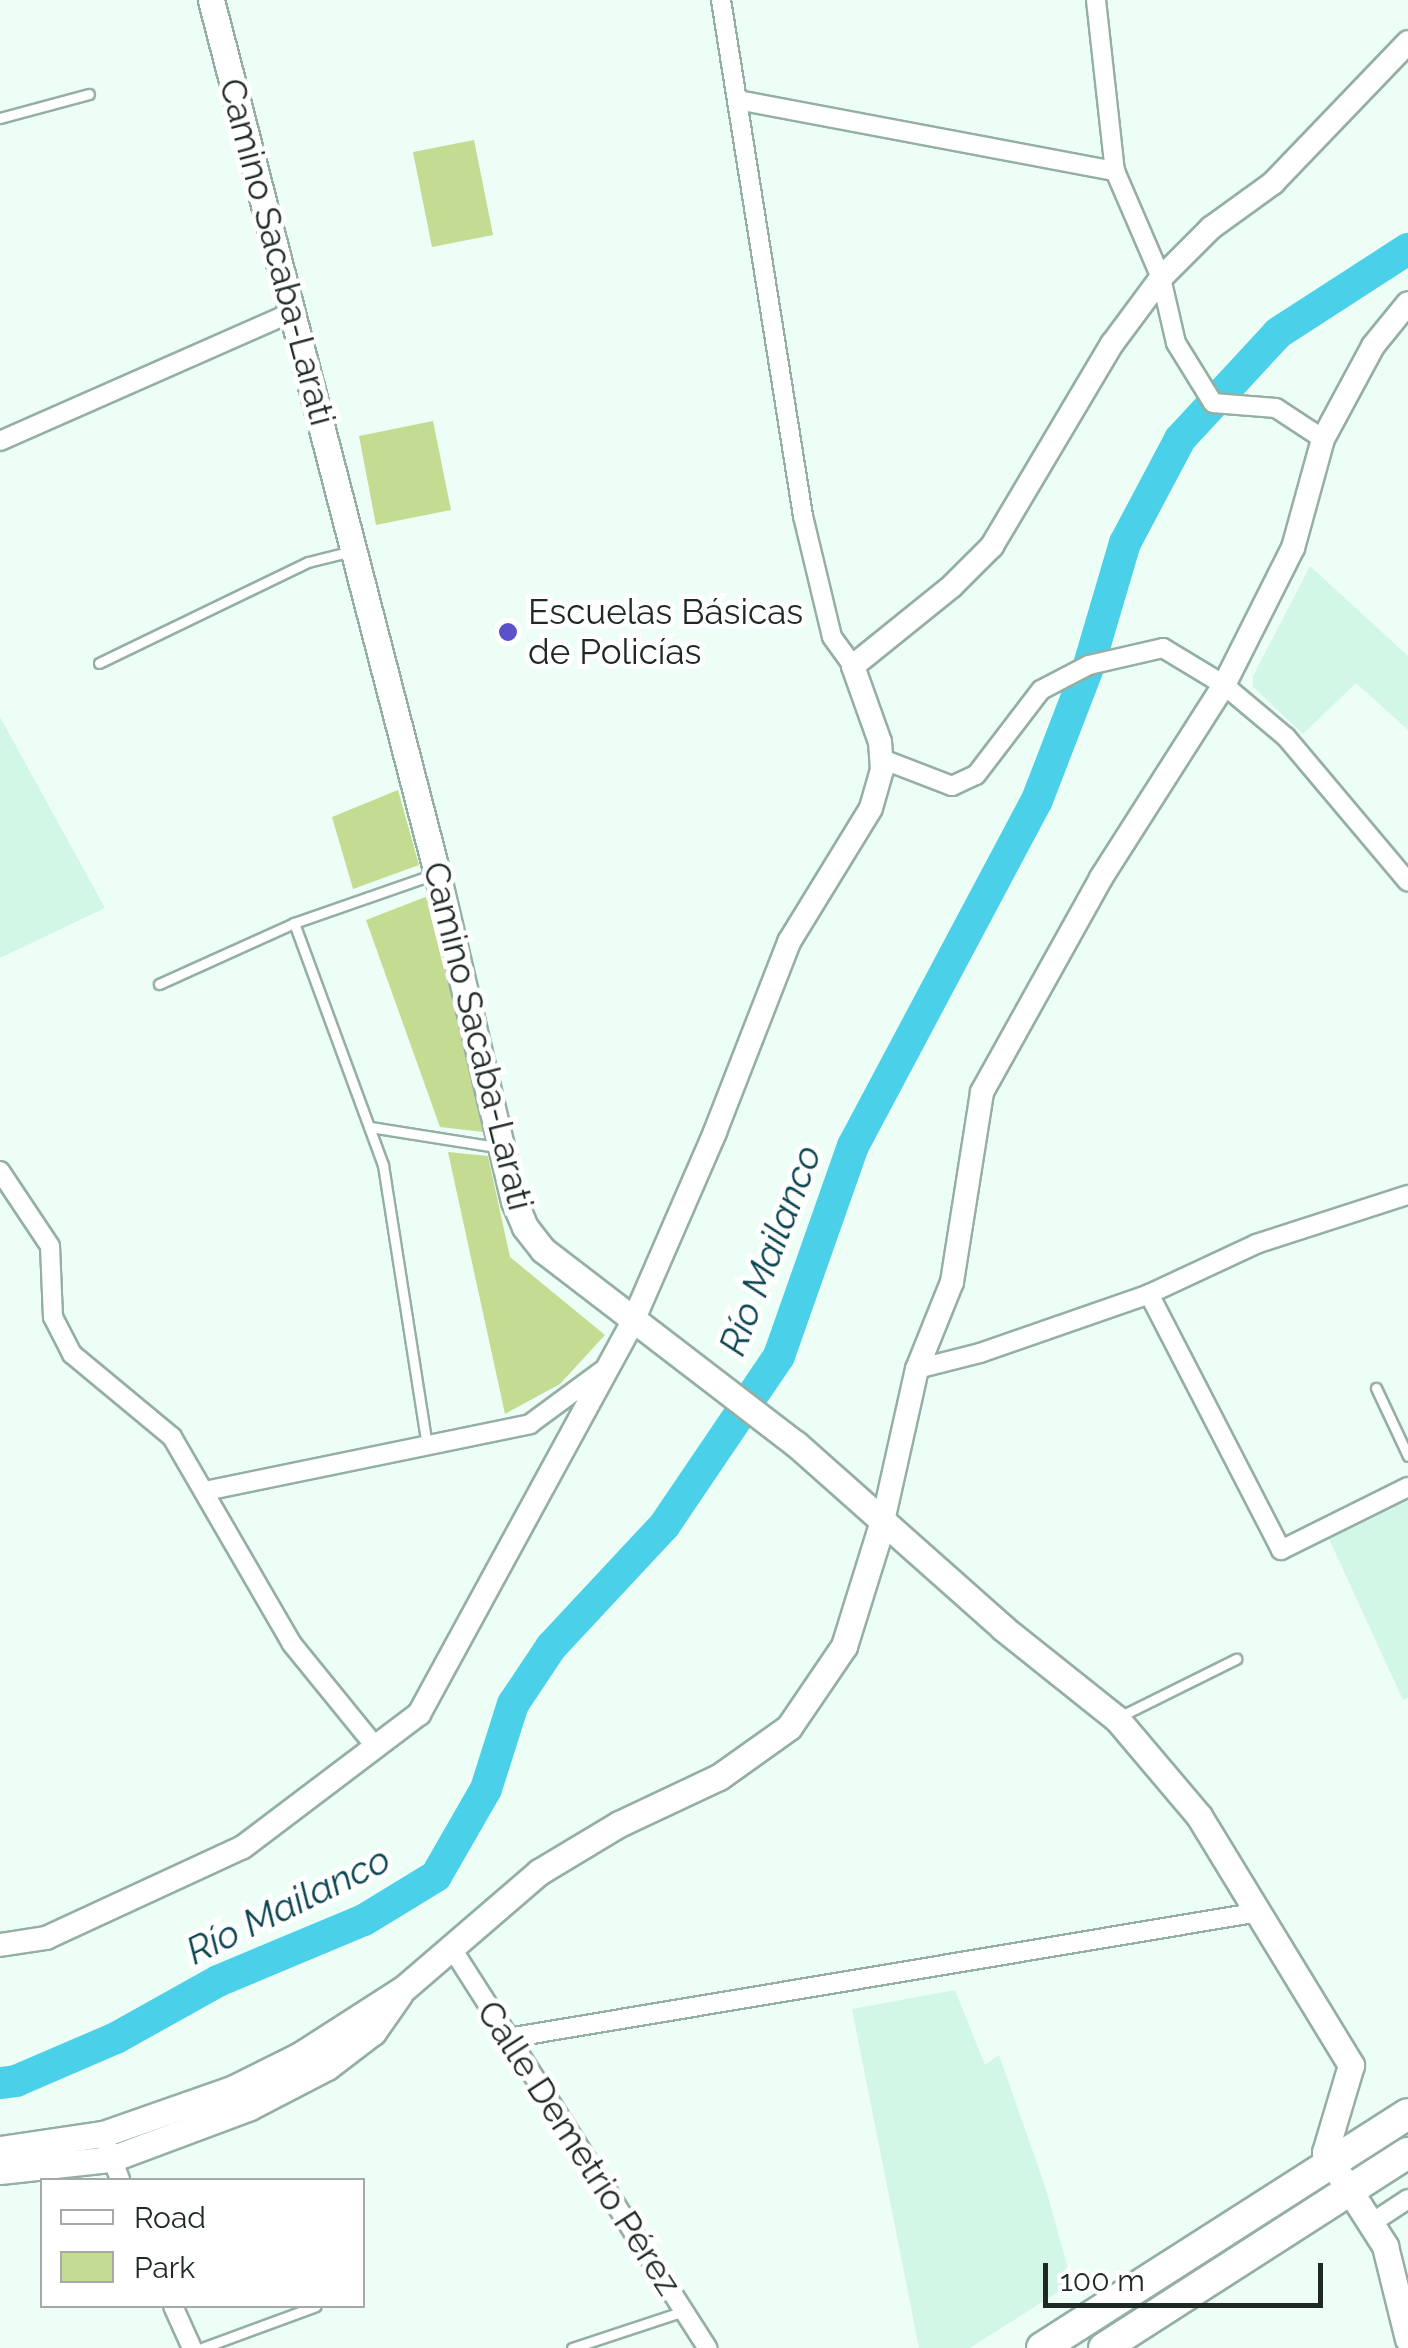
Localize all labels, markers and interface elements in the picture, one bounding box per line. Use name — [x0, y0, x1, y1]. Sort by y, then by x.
street label: Camino Sacaba-Larati — [211, 74, 343, 430]
place label: Escuelas Básicas de Policías — [528, 591, 803, 673]
marker: Escuelas Básicas de Policías — [497, 621, 519, 643]
street label: Camino Sacaba-Larati — [414, 858, 542, 1214]
water label: Río Mailanco — [709, 1139, 831, 1361]
water label: Río Mailanco — [179, 1836, 397, 1974]
street label: Calle Demetrio Pérez — [468, 1993, 690, 2303]
legend — [40, 2178, 365, 2308]
text: Road — [134, 2200, 206, 2235]
scale bar — [1048, 2243, 1328, 2305]
text: Park — [134, 2250, 195, 2285]
text: 100 m — [1060, 2263, 1145, 2298]

